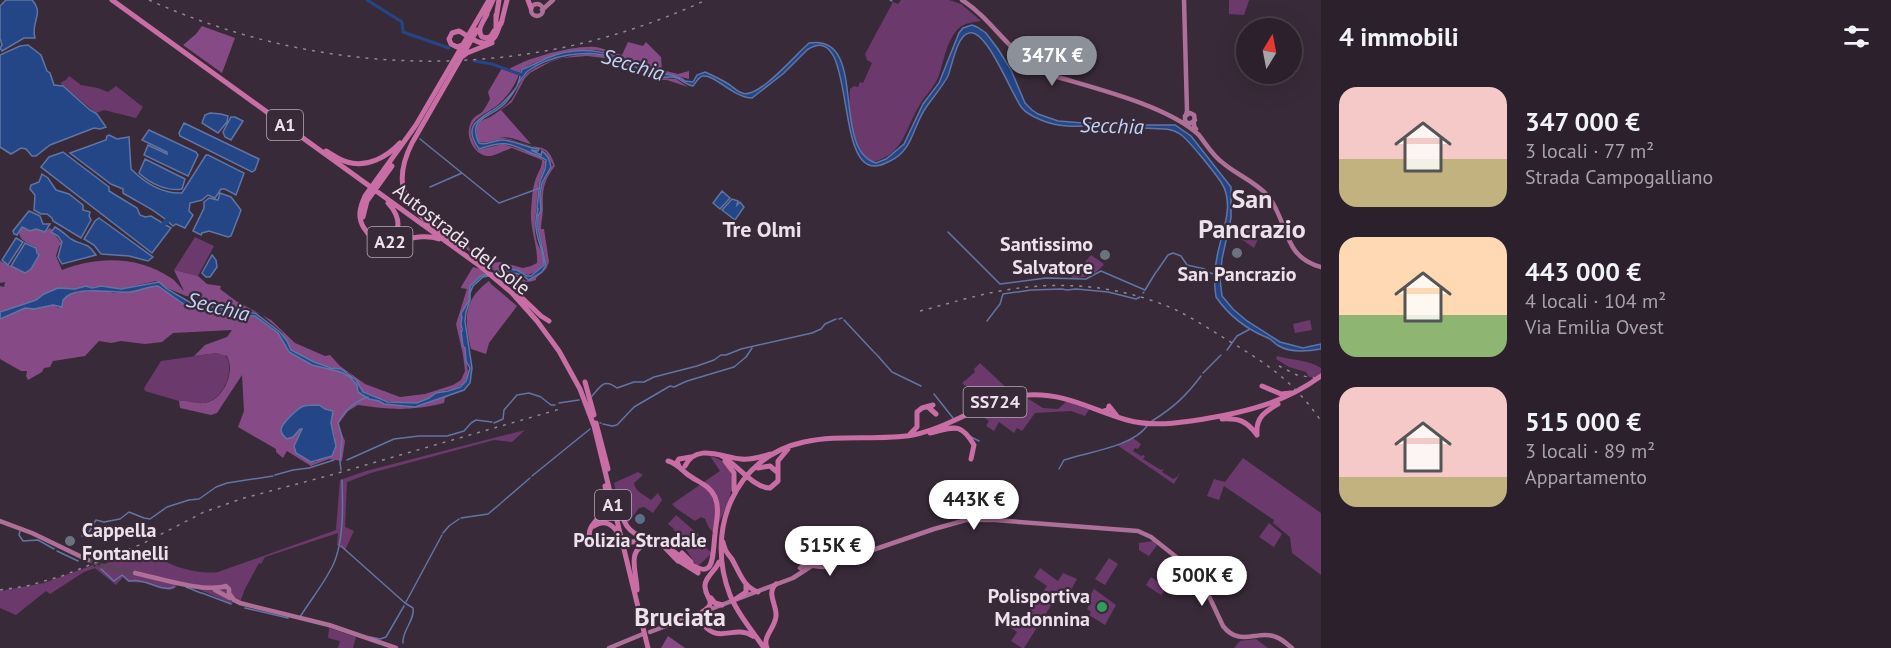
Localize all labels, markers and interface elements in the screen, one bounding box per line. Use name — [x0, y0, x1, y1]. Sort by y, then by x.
north arrow — [1236, 18, 1302, 84]
map controls — [1236, 18, 1302, 84]
text: 4 immobili — [1339, 20, 1459, 53]
icon: filters — [1840, 20, 1873, 53]
pin: 347K € — [1003, 36, 1101, 87]
water label: Secchia — [599, 42, 668, 87]
text: 347K € — [1021, 42, 1083, 68]
text: 347 000 € — [1525, 105, 1640, 138]
road number: A1 — [267, 110, 303, 140]
water label: Secchia — [1079, 111, 1145, 140]
icon: home — [1387, 111, 1459, 183]
text: 3 locali · 77 m² — [1525, 138, 1654, 164]
text: Strada Campogalliano — [1525, 164, 1713, 190]
street label: Autostrada del Sole — [388, 177, 536, 301]
district label: San Pancrazio — [1198, 182, 1306, 245]
district label: Tre Olmi — [722, 215, 802, 243]
road number: A22 — [368, 227, 412, 257]
place label: Santissimo Salvatore — [1000, 231, 1093, 280]
marker: San Pancrazio — [1230, 246, 1244, 260]
marker: Santissimo Salvatore — [1098, 248, 1112, 262]
text: 443 000 € — [1525, 255, 1641, 288]
place label: San Pancrazio — [1177, 261, 1297, 287]
icon: home — [1387, 261, 1459, 333]
water label: Secchia — [184, 286, 253, 328]
text: 4 locali · 104 m² — [1525, 288, 1666, 314]
text: Via Emilia Ovest — [1525, 314, 1664, 340]
road number: SS724 — [964, 387, 1026, 417]
text: 515 000 € — [1525, 405, 1641, 438]
icon: home — [1387, 411, 1459, 483]
text: 3 locali · 89 m² — [1525, 438, 1655, 464]
text: Appartamento — [1525, 464, 1647, 490]
pin: 443K € — [925, 480, 1023, 531]
text: 443K € — [943, 486, 1005, 512]
road number: A1 — [595, 490, 631, 520]
marker: Polizia Stradale — [633, 512, 647, 526]
place label: Cappella Fontanelli — [82, 517, 169, 566]
pin: 515K € — [781, 526, 879, 577]
place label: Polizia Stradale — [573, 527, 707, 553]
text: 515K € — [799, 532, 861, 558]
marker: Cappella Fontanelli — [63, 534, 77, 548]
pin: 500K € — [1153, 556, 1251, 607]
text: 500K € — [1171, 562, 1233, 588]
place label: Polisportiva Madonnina — [988, 583, 1090, 632]
district label: Bruciata — [634, 600, 726, 633]
marker: Polisportiva Madonnina — [1095, 600, 1109, 614]

